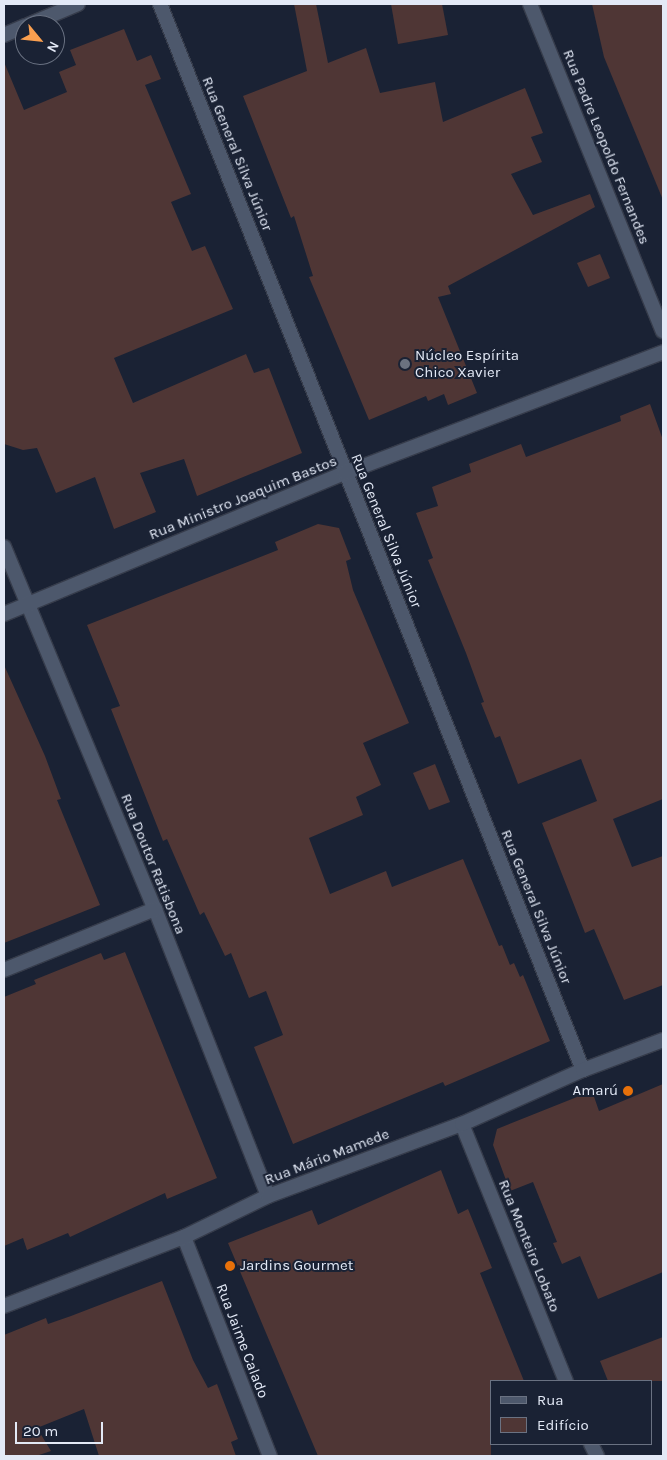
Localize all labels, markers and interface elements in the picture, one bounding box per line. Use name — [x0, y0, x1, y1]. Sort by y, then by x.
north arrow — [15, 15, 65, 65]
text: N — [43, 38, 63, 55]
street label: Rua Padre Leopoldo Fernandes — [559, 47, 653, 247]
street label: Rua General Silva Júnior — [198, 74, 276, 234]
place label: Núcleo Espírita Chico Xavier — [415, 346, 519, 381]
marker: Núcleo Espírita Chico Xavier — [399, 358, 411, 370]
street label: Rua General Silva Júnior — [347, 451, 425, 611]
street label: Rua Ministro Joaquim Bastos — [146, 452, 340, 544]
street label: Rua Doutor Ratisbona — [117, 791, 189, 937]
street label: Rua General Silva Júnior — [497, 827, 575, 987]
place label: Amarú — [573, 1082, 618, 1100]
marker: Amarú — [622, 1085, 634, 1097]
street label: Rua Mário Mamede — [262, 1125, 392, 1189]
street label: Rua Monteiro Lobato — [494, 1177, 564, 1315]
place label: Jardins Gourmet — [240, 1257, 353, 1275]
marker: Jardins Gourmet — [224, 1260, 236, 1272]
street label: Rua Jaime Calado — [212, 1281, 272, 1401]
legend — [490, 1380, 652, 1445]
text: Rua — [537, 1391, 564, 1409]
scale bar — [18, 1412, 105, 1444]
text: Edifício — [537, 1416, 589, 1434]
text: 20 m — [23, 1422, 58, 1440]

